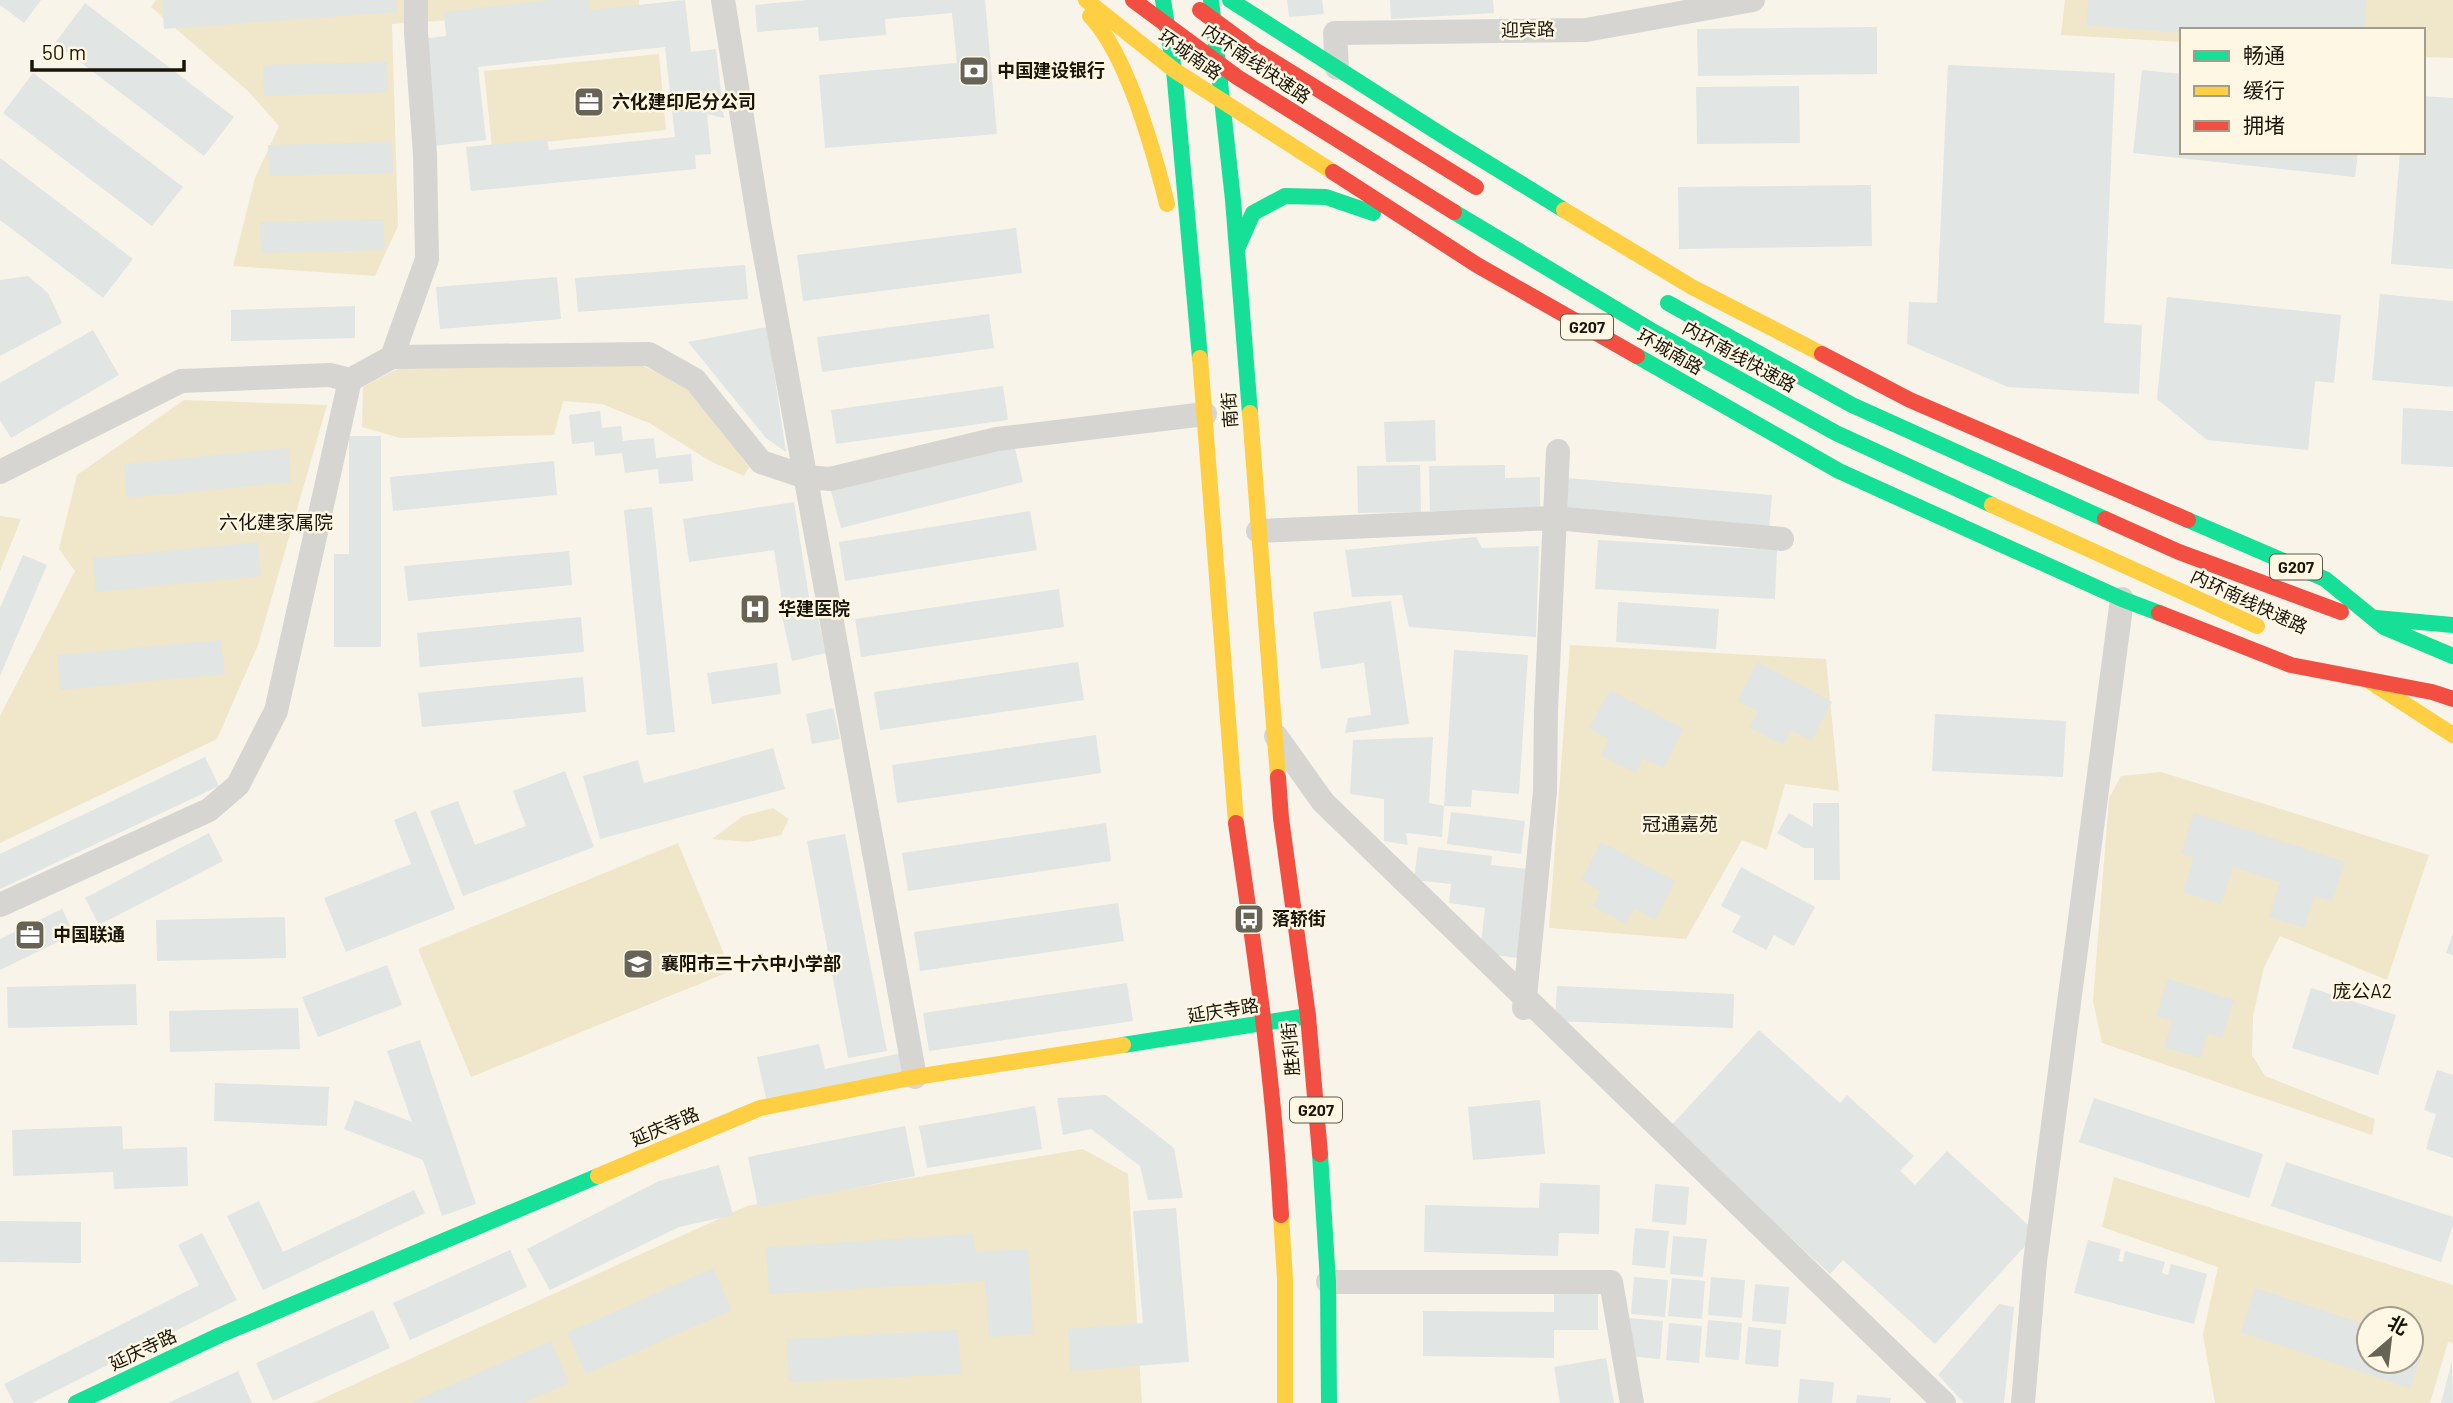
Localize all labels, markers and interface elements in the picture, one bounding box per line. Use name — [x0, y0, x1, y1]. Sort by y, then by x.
street label: 迎宾路 — [1501, 18, 1555, 40]
street label: 内环南线快速路 — [1198, 19, 1315, 108]
street label: 环城南路 — [1155, 25, 1226, 84]
scale bar — [32, 28, 184, 72]
legend — [2180, 28, 2425, 154]
text: 50 m — [42, 39, 86, 64]
text: 畅通 — [2243, 42, 2285, 67]
bank icon: 中国建设银行 — [957, 54, 991, 88]
place label: 中国建设银行 — [997, 59, 1105, 81]
text: 缓行 — [2243, 77, 2285, 102]
office icon: 六化建印尼分公司 — [572, 85, 606, 119]
place label: 六化建印尼分公司 — [612, 90, 756, 112]
text: 拥堵 — [2243, 112, 2285, 137]
road number: G207 — [1561, 314, 1613, 340]
street label: 内环南线快速路 — [1679, 316, 1800, 396]
street label: 环城南路 — [1634, 324, 1707, 379]
street label: 南街 — [1217, 391, 1241, 429]
district label: 六化建家属院 — [219, 510, 333, 533]
road number: G207 — [2270, 554, 2322, 580]
street label: 内环南线快速路 — [2188, 564, 2311, 638]
hospital icon: 华建医院 — [738, 592, 772, 626]
place label: 华建医院 — [778, 597, 850, 619]
district label: 冠通嘉苑 — [1642, 812, 1718, 835]
bus stop icon: 落轿街 — [1232, 902, 1266, 936]
place label: 落轿街 — [1272, 907, 1326, 929]
office icon: 中国联通 — [13, 918, 47, 952]
place label: 中国联通 — [53, 923, 125, 945]
school or university icon: 襄阳市三十六中小学部 — [621, 947, 655, 981]
place label: 襄阳市三十六中小学部 — [661, 952, 841, 974]
district label: 庞公A2 — [2332, 979, 2392, 1002]
street label: 延庆寺路 — [1186, 994, 1260, 1027]
street label: 胜利街 — [1277, 1021, 1303, 1077]
road number: G207 — [1290, 1098, 1342, 1122]
street label: 延庆寺路 — [627, 1102, 702, 1150]
north arrow — [2355, 1305, 2425, 1375]
text: 北 — [2384, 1310, 2412, 1339]
street label: 延庆寺路 — [105, 1324, 180, 1374]

